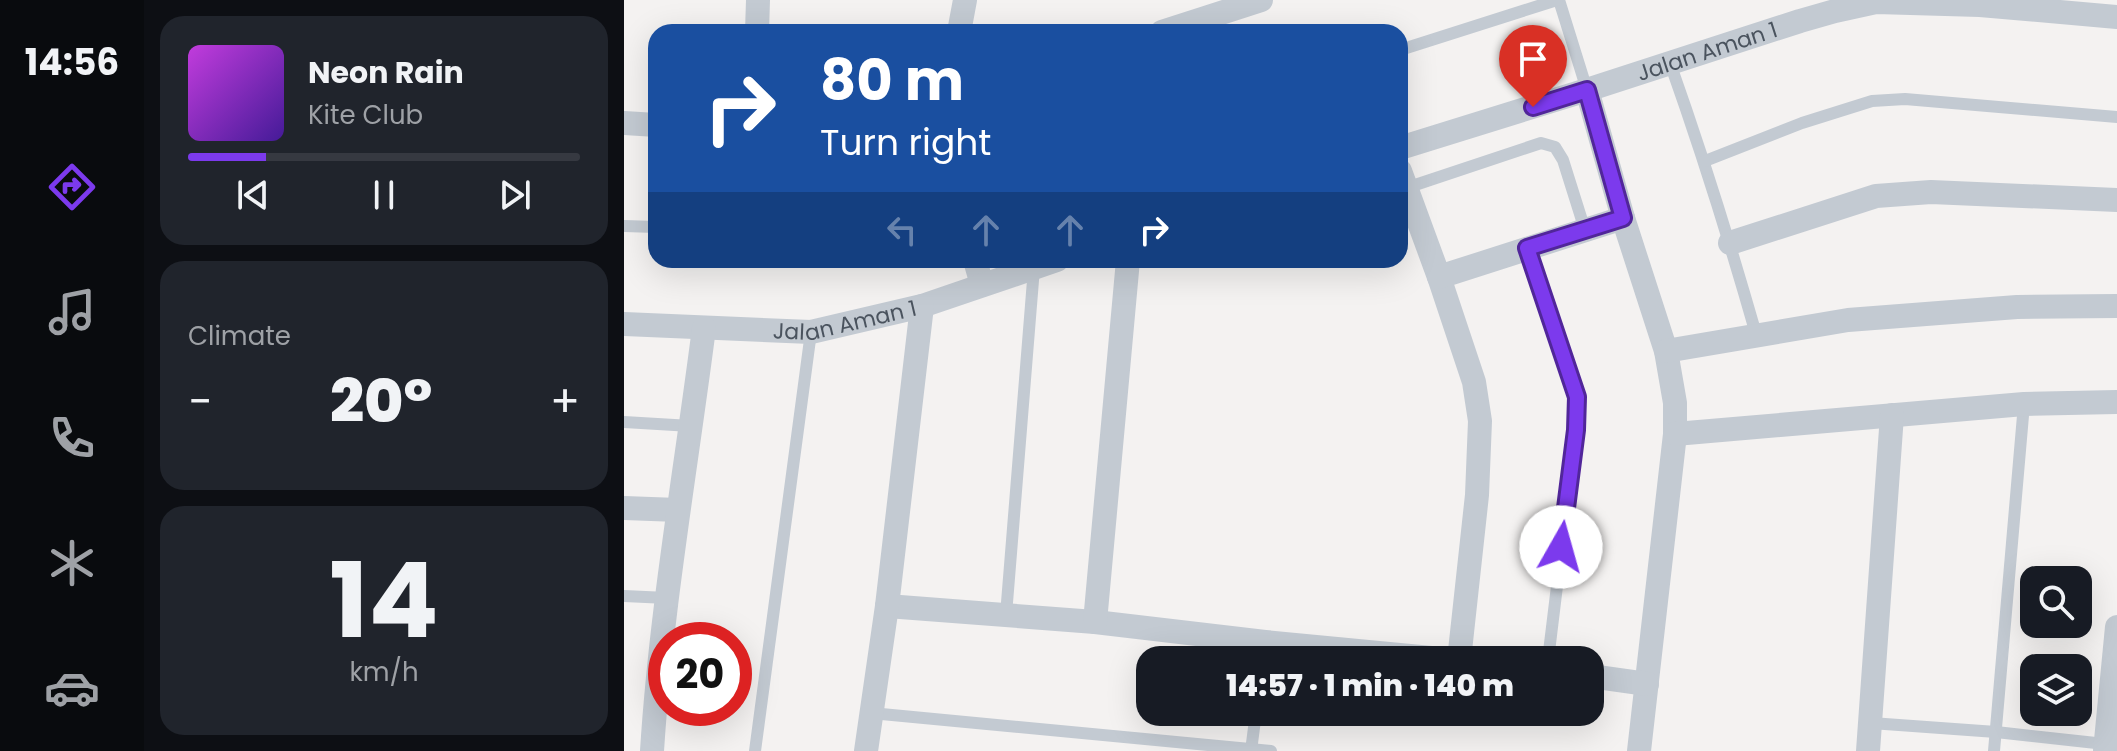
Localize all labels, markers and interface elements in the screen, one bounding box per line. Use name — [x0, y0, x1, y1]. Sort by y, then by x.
street label: Jalan Aman 1 — [1633, 14, 1781, 88]
pin — [1499, 25, 1567, 107]
text: 14:56 — [25, 37, 119, 88]
icon: arrive — [1511, 37, 1555, 81]
text: 80 m — [820, 41, 964, 120]
text: Neon Rain — [308, 51, 464, 94]
icon: right — [688, 56, 792, 160]
text: Kite Club — [308, 97, 423, 133]
text: Turn right — [820, 117, 991, 168]
icon: directions — [44, 159, 100, 215]
icon: previous — [231, 173, 275, 217]
icon: pause — [362, 173, 406, 217]
icon: next — [493, 173, 537, 217]
icon: left — [880, 208, 924, 252]
icon: ahead — [964, 208, 1008, 252]
icon: ahead — [1048, 208, 1092, 252]
icon: right — [1132, 208, 1176, 252]
icon: music — [44, 284, 100, 340]
street label: Jalan Aman 1 — [772, 292, 920, 349]
text: Climate — [188, 318, 291, 354]
text: 20° — [330, 359, 432, 443]
text: − — [188, 371, 212, 432]
text: + — [550, 371, 580, 432]
icon: phone — [44, 410, 100, 466]
position arrow — [1519, 505, 1603, 589]
text: 14 — [329, 528, 439, 673]
icon: climate — [44, 535, 100, 591]
map controls — [2020, 566, 2092, 726]
button: search — [2020, 566, 2092, 638]
speed limit sign: 20 — [648, 622, 752, 726]
text: km/h — [349, 654, 419, 690]
button: layers — [2020, 654, 2092, 726]
icon: car — [44, 660, 100, 716]
text: 14:57 · 1 min · 140 m — [1226, 664, 1514, 707]

